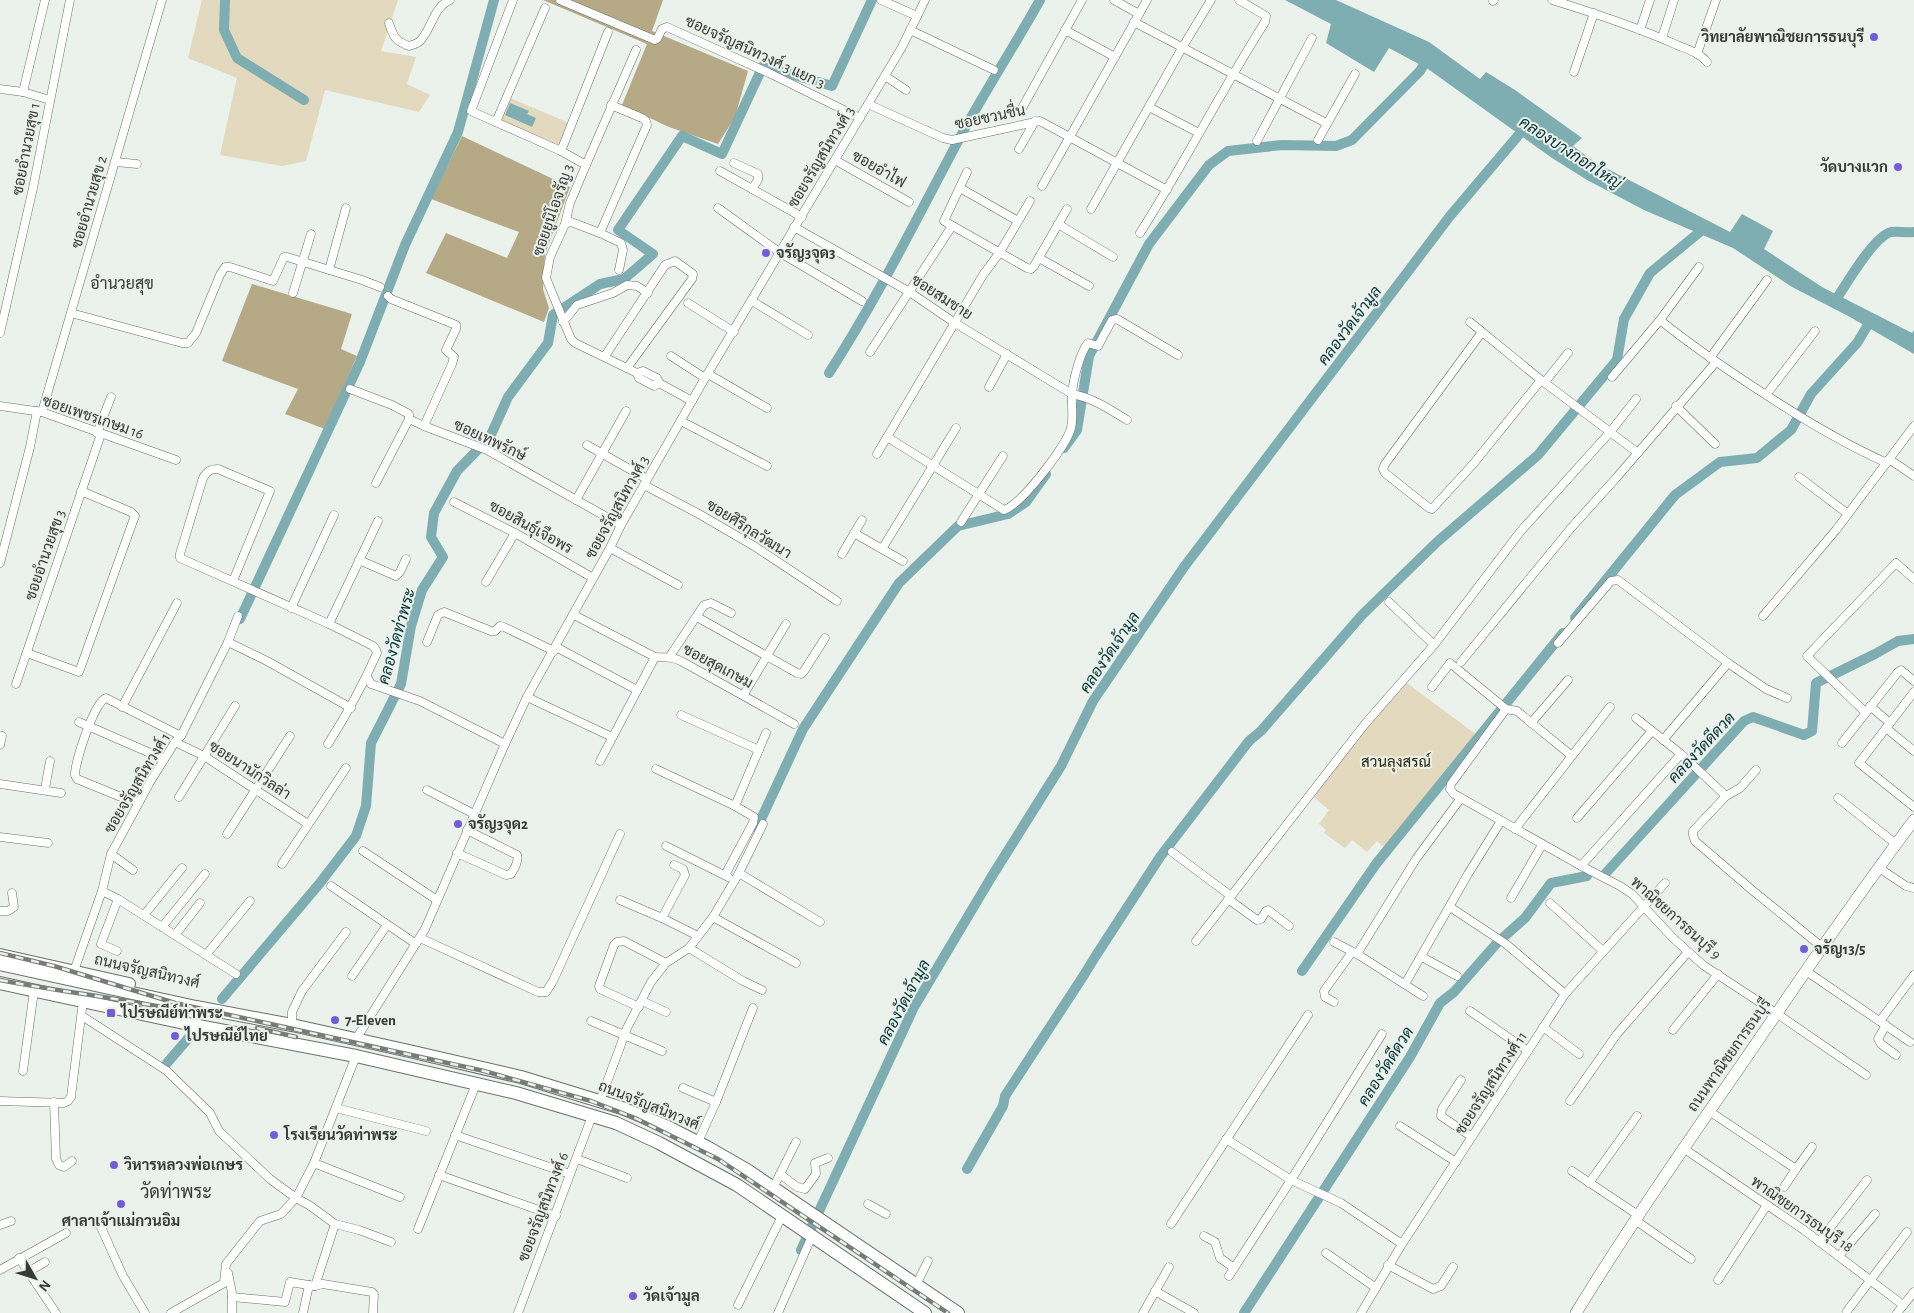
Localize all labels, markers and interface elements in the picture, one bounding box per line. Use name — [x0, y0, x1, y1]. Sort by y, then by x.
street label: ซอยจรัญสนิทวงศ์ 3 แยก 3 — [682, 11, 828, 92]
place label: วิทยาลัยพาณิชยการธนบุรี — [1700, 27, 1865, 48]
marker: วิทยาลัยพาณิชยการธนบุรี — [1868, 31, 1880, 43]
street label: ซอยชวนชื่น — [952, 95, 1027, 132]
street label: ซอยอำนวยสุข 1 — [8, 101, 46, 197]
street label: ซอยจรัญสนิทวงศ์ 3 — [783, 103, 858, 211]
water label: คลองบางกอกใหญ่ — [1516, 111, 1628, 193]
street label: ซอยอำไฟ — [849, 145, 910, 191]
street label: ซอยอำนวยสุข 2 — [67, 153, 113, 251]
place label: วัดบางแวก — [1820, 157, 1888, 175]
street label: ซอยยูนิโอจรัญ 3 — [528, 161, 578, 259]
marker: วัดบางแวก — [1892, 161, 1904, 173]
place label: จรัญ3จุด3 — [776, 243, 835, 264]
marker: จรัญ3จุด3 — [760, 247, 772, 259]
street label: ซอยสมชาย — [909, 272, 975, 323]
district label: อำนวยสุข — [90, 274, 154, 295]
water label: คลองวัดเจ้ามูล — [1312, 281, 1387, 370]
street label: ซอยเพชรเกษม 16 — [40, 393, 145, 442]
street label: ซอยเทพรักษ์ — [451, 414, 530, 464]
street label: ซอยจรัญสนิทวงศ์ 3 — [580, 452, 653, 562]
street label: ซอยสินธุ์เจือพร — [485, 496, 576, 559]
street label: ซอยศิริกุลวัฒนา — [702, 496, 795, 564]
street label: ซอยอำนวยสุข 3 — [21, 507, 71, 603]
water label: คลองวัดท่าพระ — [373, 585, 418, 686]
water label: คลองวัดเจ้ามูล — [1074, 607, 1145, 698]
street label: ซอยสุดเกษม — [679, 642, 755, 694]
water label: คลองวัดดีดวด — [1662, 707, 1738, 786]
street label: ซอยจรัญสนิทวงศ์ 1 — [99, 729, 174, 836]
street label: ซอยนานักวิลล่า — [206, 736, 295, 802]
park label: สวนลุงสรณ์ — [1361, 752, 1431, 773]
place label: จรัญ3จุด2 — [468, 814, 528, 835]
marker: จรัญ3จุด2 — [452, 818, 464, 830]
street label: พาณิชยการธนบุรี 9 — [1626, 872, 1726, 965]
place label: จรัญ13/5 — [1814, 939, 1865, 958]
marker: จรัญ13/5 — [1798, 943, 1810, 955]
street label: ถนนจรัญสนิทวงศ์ — [93, 949, 202, 992]
water label: คลองวัดเจ้ามูล — [871, 955, 936, 1049]
street label: ถนนพาณิชยการธนบุรี — [1682, 994, 1776, 1116]
place label: ไปรษณีย์ท่าพระ — [120, 1003, 223, 1021]
marker: ไปรษณีย์ท่าพระ — [105, 1007, 117, 1019]
place label: 7-Eleven — [345, 1013, 396, 1028]
marker: 7-Eleven — [329, 1014, 341, 1026]
water label: คลองวัดดีดวด — [1352, 1022, 1416, 1109]
place label: ไปรษณีย์ไทย — [184, 1026, 268, 1044]
street label: ซอยจรัญสนิทวงศ์ 11 — [1450, 1028, 1531, 1138]
marker: ไปรษณีย์ไทย — [169, 1030, 181, 1042]
street label: ถนนจรัญสนิทวงศ์ — [596, 1076, 703, 1133]
place label: โรงเรียนวัดท่าพระ — [283, 1124, 398, 1143]
marker: โรงเรียนวัดท่าพระ — [268, 1129, 280, 1141]
street label: ซอยจรัญสนิทวงศ์ 6 — [513, 1149, 572, 1264]
place label: วิหารหลวงพ่อเกษร — [123, 1155, 243, 1173]
marker: วิหารหลวงพ่อเกษร — [108, 1159, 120, 1171]
street label: พาณิชยการธนบุรี 18 — [1746, 1171, 1857, 1258]
district label: วัดท่าพระ — [140, 1180, 212, 1202]
marker: ศาลาเจ้าแม่กวนอิม — [115, 1198, 127, 1210]
place label: ศาลาเจ้าแม่กวนอิม — [62, 1211, 180, 1229]
north arrow — [10, 1253, 60, 1303]
text: N — [36, 1277, 53, 1294]
place label: วัดเจ้ามูล — [643, 1286, 700, 1307]
marker: วัดเจ้ามูล — [627, 1290, 639, 1302]

